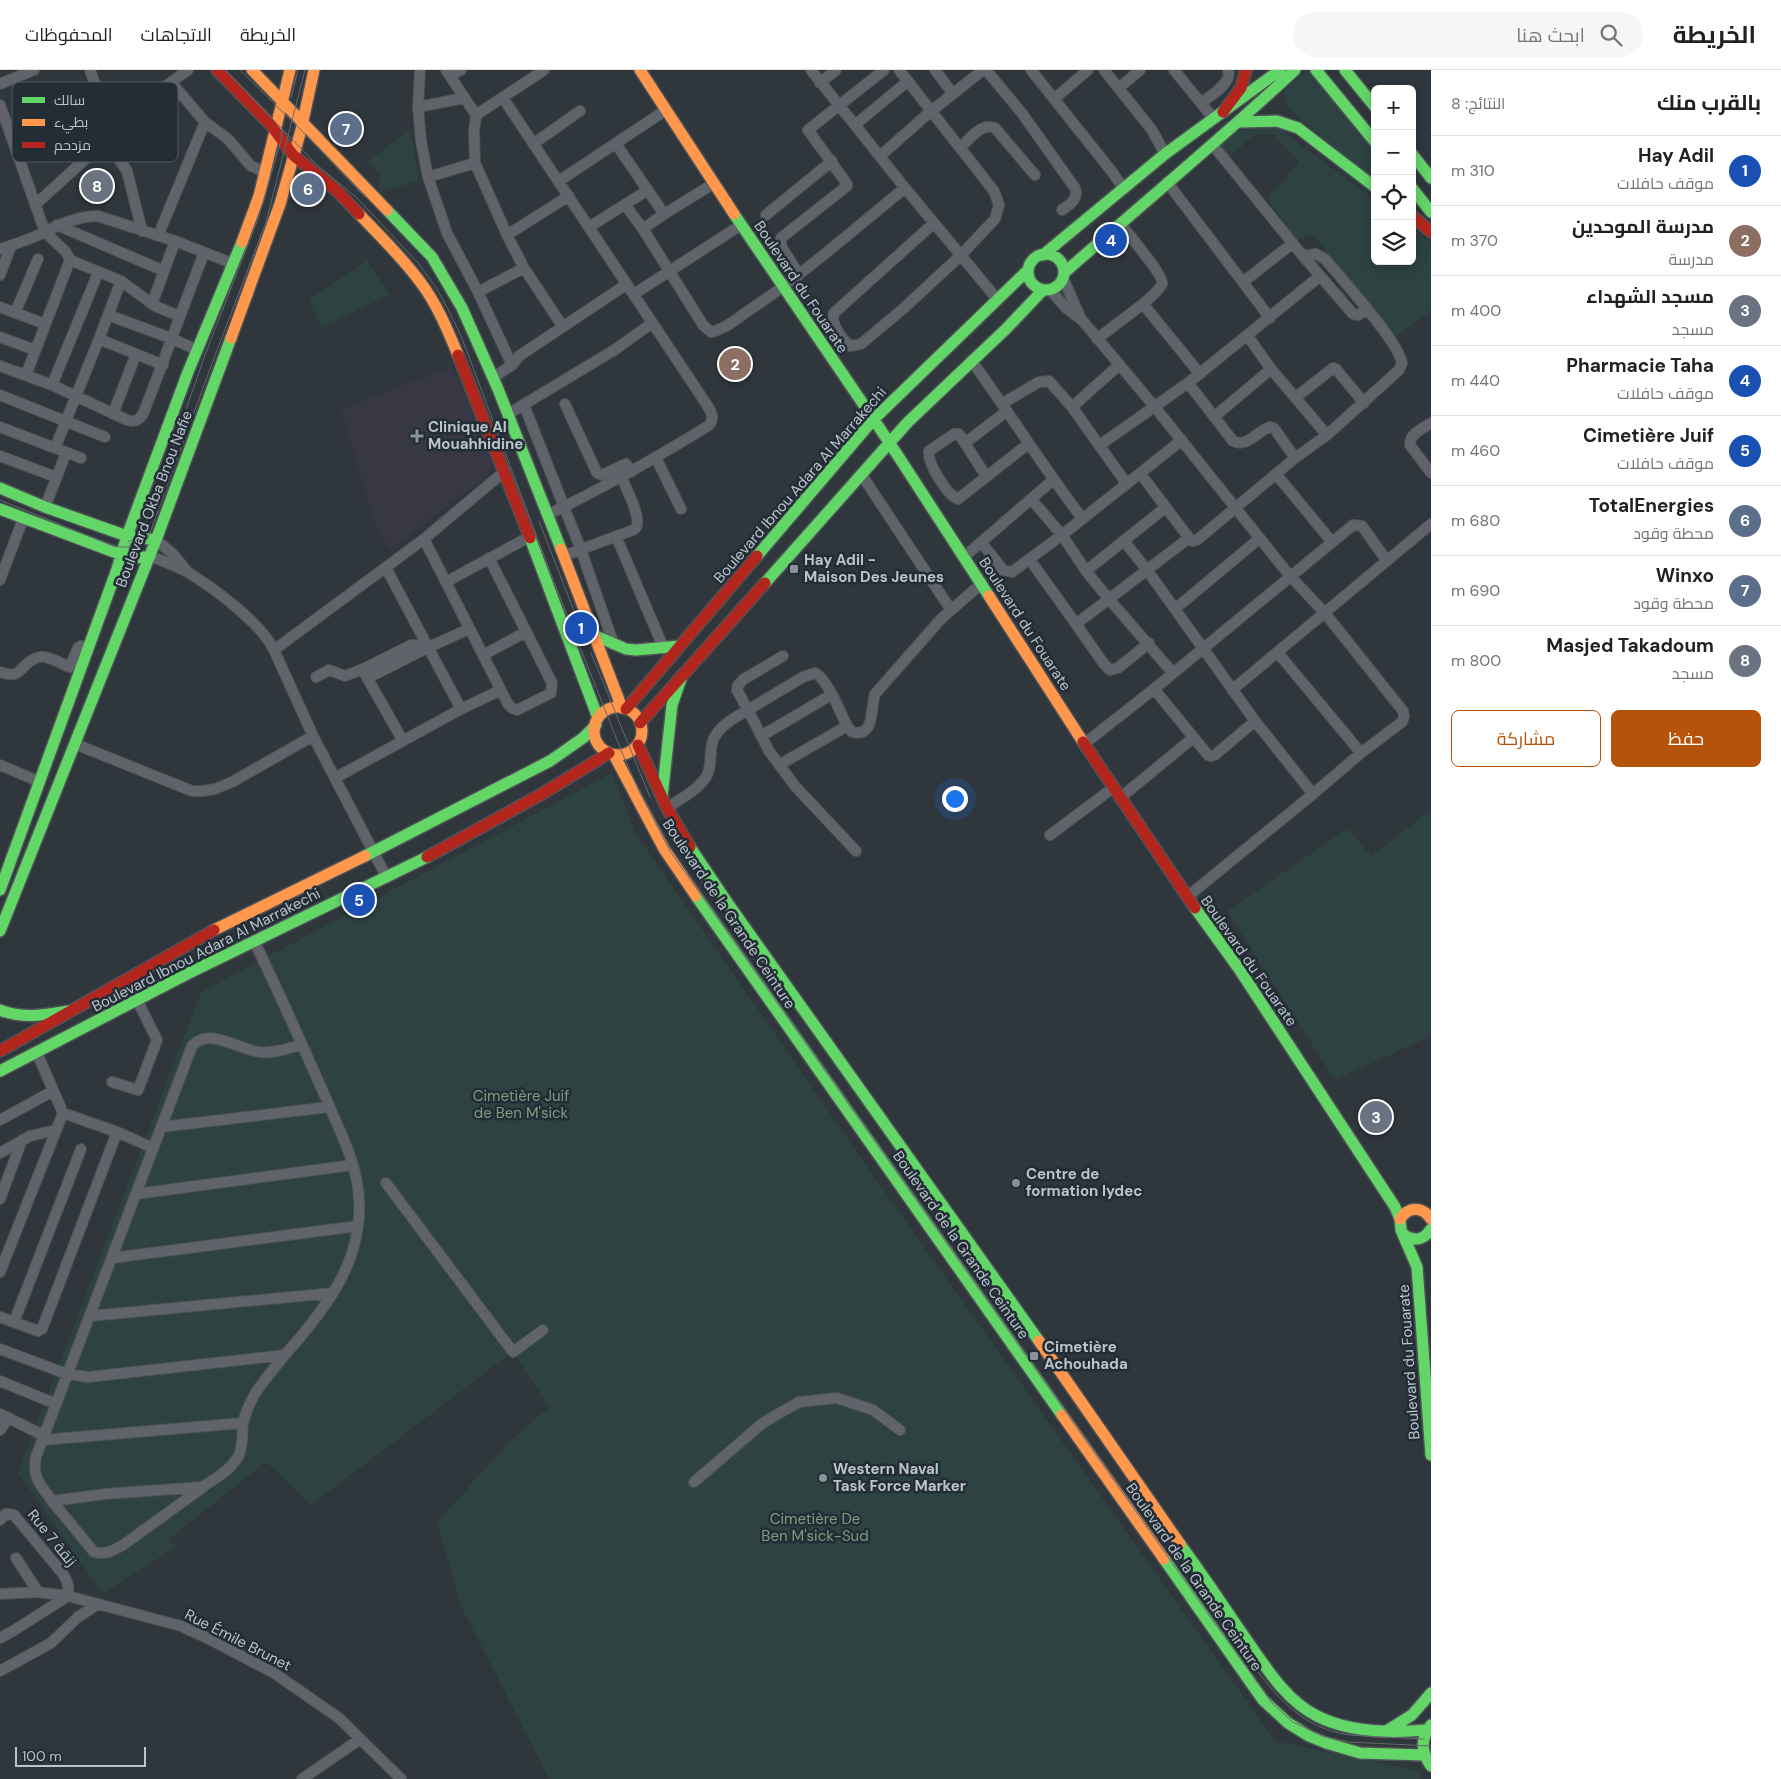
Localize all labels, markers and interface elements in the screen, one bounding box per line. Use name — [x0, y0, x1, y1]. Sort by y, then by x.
search box — [1293, 12, 1643, 57]
text: الخريطة — [1673, 19, 1756, 50]
icon: search — [1597, 21, 1625, 49]
text: المحفوظات — [25, 23, 113, 47]
text: الاتجاهات — [141, 23, 212, 47]
text: الخريطة — [240, 23, 296, 47]
text: ابحث هنا — [1516, 23, 1585, 48]
legend — [12, 82, 178, 162]
map controls — [1371, 85, 1416, 265]
button: + — [1371, 85, 1416, 130]
text: بالقرب منك — [1657, 89, 1761, 117]
text: سالك — [54, 91, 85, 109]
text: النتائج: 8 — [1451, 93, 1505, 114]
pin: 7 — [330, 110, 362, 148]
text: بطيء — [54, 113, 88, 134]
button: − — [1371, 130, 1416, 175]
text: مزدحم — [54, 136, 91, 155]
text: Hay Adil — [1638, 143, 1714, 168]
text: 310 m — [1451, 160, 1495, 181]
text: 1 — [1742, 160, 1748, 181]
pin: 8 — [81, 167, 113, 205]
pin: 6 — [292, 170, 324, 208]
text: موقف حافلات — [1617, 173, 1714, 194]
button: locate — [1371, 175, 1416, 220]
text: مدرسة الموحدين — [1572, 214, 1714, 239]
street label: Boulevard du Fouarate — [749, 217, 853, 357]
button: layers — [1371, 220, 1416, 265]
pin: 4 — [1095, 221, 1127, 259]
text: 370 m — [1451, 230, 1498, 251]
text: 2 — [1740, 230, 1750, 251]
text: مدرسة — [1668, 249, 1714, 270]
text: مسجد الشهداء — [1586, 284, 1714, 309]
text: 400 m — [1451, 300, 1501, 321]
text: 3 — [1740, 300, 1750, 321]
text: مسجد — [1672, 319, 1714, 340]
pin: 2 — [719, 345, 751, 383]
text: Pharmacie Taha — [1566, 353, 1714, 378]
text: 440 m — [1451, 370, 1500, 391]
text: 4 — [1740, 370, 1750, 391]
street label: Boulevard Ibnou Adara Al Marrakechi — [709, 383, 891, 587]
text: موقف حافلات — [1617, 383, 1714, 404]
street label: Boulevard Okba Bnou Nafie — [111, 408, 197, 590]
place label: Clinique Al Mouahhidine — [428, 417, 523, 454]
text: Cimetière Juif — [1583, 423, 1714, 448]
marker: Clinique Al Mouahhidine — [410, 429, 424, 443]
text: 460 m — [1451, 440, 1500, 461]
text: 5 — [1740, 440, 1750, 461]
text: موقف حافلات — [1617, 453, 1714, 474]
text: TotalEnergies — [1589, 493, 1714, 518]
text: 680 m — [1451, 510, 1500, 531]
text: 6 — [1740, 510, 1750, 531]
text: محطة وقود — [1633, 523, 1714, 544]
place label: Hay Adil - Maison Des Jeunes — [804, 550, 944, 587]
street label: Boulevard du Fouarate — [974, 553, 1076, 695]
marker: Hay Adil - Maison Des Jeunes — [788, 563, 800, 575]
text: Winxo — [1656, 563, 1714, 588]
text: 690 m — [1451, 580, 1500, 601]
text: 7 — [1741, 580, 1749, 601]
text: محطة وقود — [1633, 593, 1714, 614]
pin: 1 — [565, 609, 597, 647]
text: Masjed Takadoum — [1546, 633, 1714, 658]
text: 800 m — [1451, 650, 1501, 671]
text: 8 — [1740, 650, 1750, 671]
text: مسجد — [1672, 663, 1714, 684]
button: مشاركة — [1451, 710, 1601, 767]
button: حفظ — [1611, 710, 1761, 767]
your location — [942, 786, 968, 812]
street label: Boulevard de la Grande Ceinture — [658, 815, 800, 1013]
pin: 5 — [343, 881, 375, 919]
street label: Boulevard Ibnou Adara Al Marrakechi — [88, 883, 324, 1017]
street label: Boulevard du Fouarate — [1196, 892, 1302, 1030]
park label: Cimetière Juif de Ben M'sick — [473, 1086, 569, 1123]
pin: 3 — [1360, 1098, 1392, 1136]
street label: Boulevard de la Grande Ceinture — [888, 1147, 1034, 1343]
place label: Centre de formation lydec — [1026, 1164, 1142, 1201]
marker: Centre de formation lydec — [1010, 1177, 1022, 1189]
street label: Boulevard du Fouarate — [1394, 1284, 1424, 1440]
place label: Cimetière Achouhada — [1044, 1337, 1128, 1374]
marker: Cimetière Achouhada — [1028, 1350, 1040, 1362]
place label: Western Naval Task Force Marker — [833, 1459, 966, 1496]
marker: Western Naval Task Force Marker — [817, 1472, 829, 1484]
street label: Boulevard de la Grande Ceinture — [1121, 1479, 1267, 1675]
street label: Rue 7 زنقة — [23, 1505, 81, 1571]
park label: Cimetière De Ben M'sick-Sud — [761, 1509, 869, 1546]
street label: Rue Émile Brunet — [181, 1604, 295, 1676]
scale bar — [15, 1744, 146, 1767]
text: 100 m — [22, 1747, 62, 1765]

